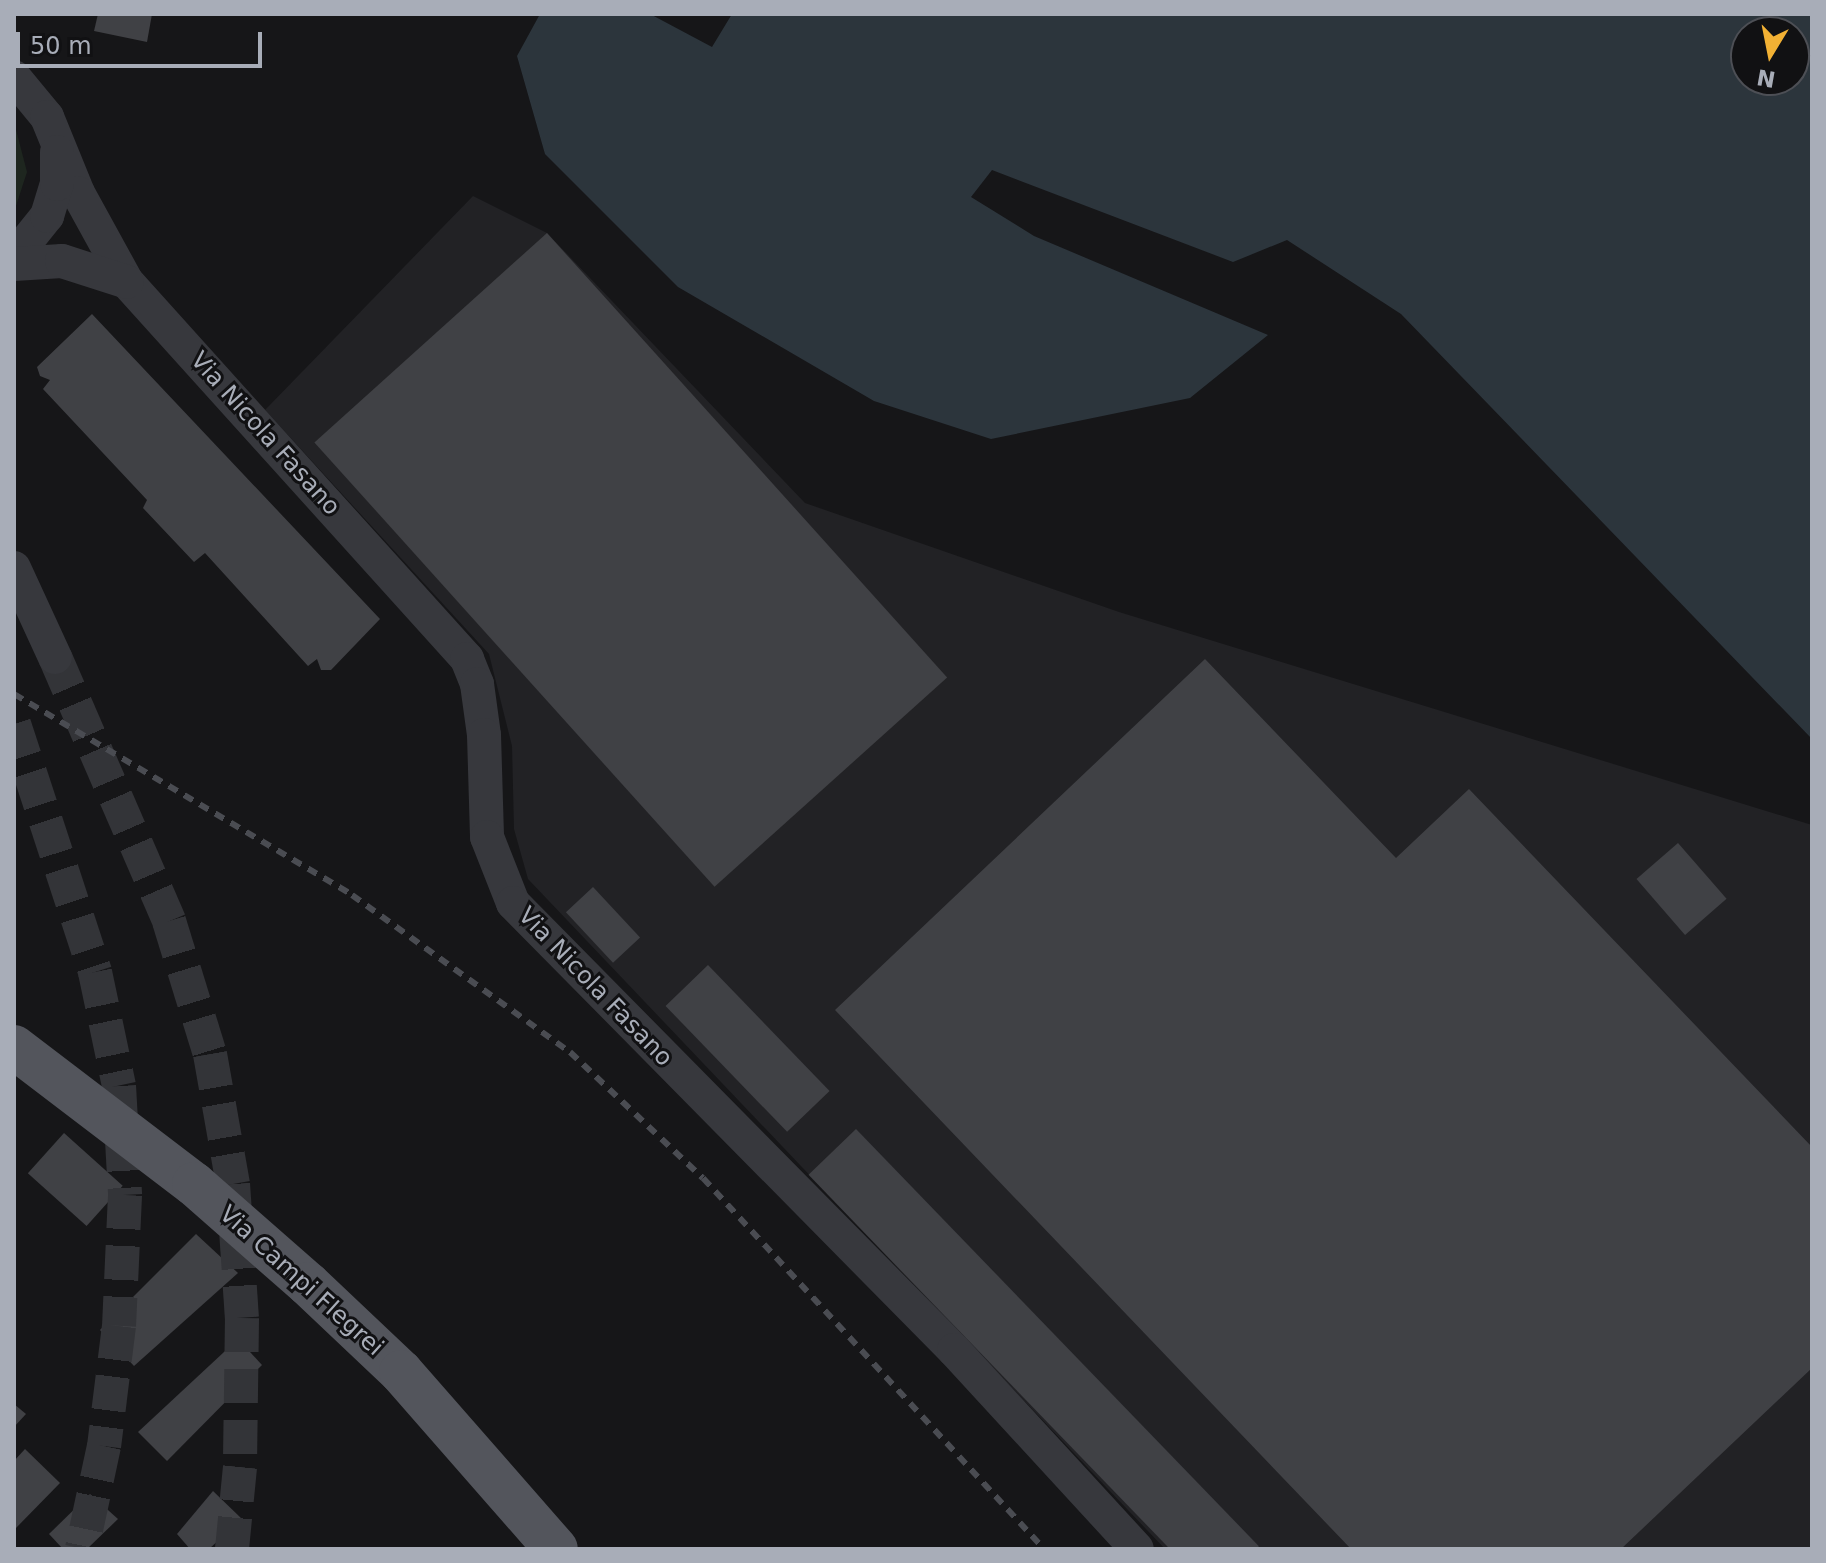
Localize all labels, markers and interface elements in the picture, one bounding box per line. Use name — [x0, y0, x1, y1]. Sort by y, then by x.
scale bar — [20, 16, 266, 66]
north arrow — [1730, 16, 1810, 96]
text: 50 m — [30, 32, 92, 60]
text: N — [1755, 64, 1777, 92]
street label: Via Nicola Fasano — [184, 346, 346, 522]
street label: Via Nicola Fasano — [512, 902, 678, 1072]
street label: Via Campi Flegrei — [213, 1200, 389, 1362]

